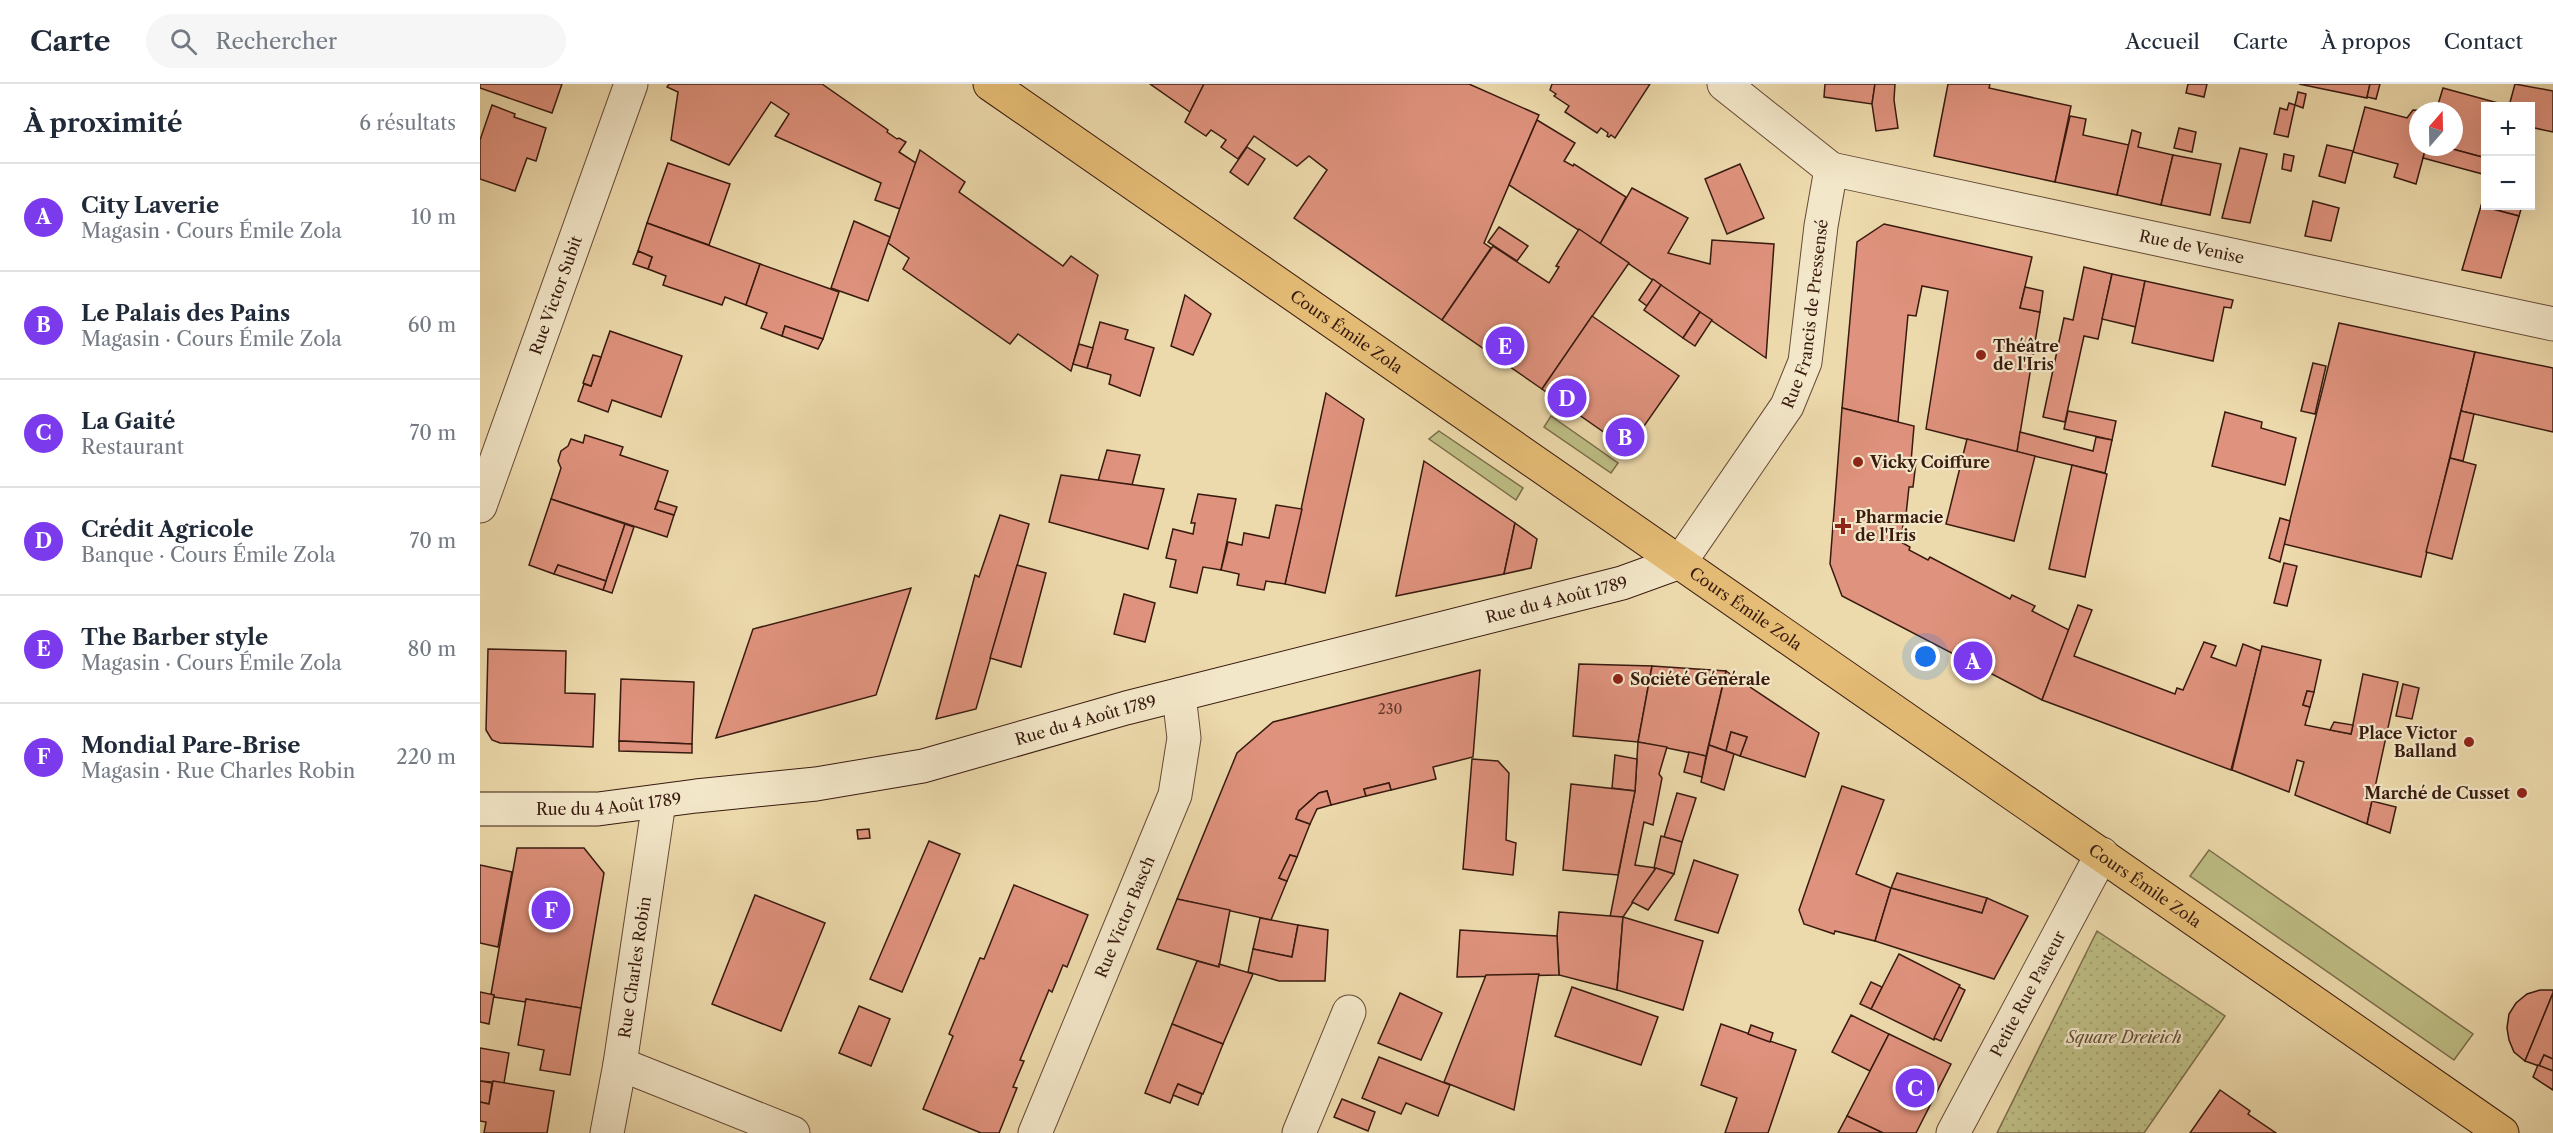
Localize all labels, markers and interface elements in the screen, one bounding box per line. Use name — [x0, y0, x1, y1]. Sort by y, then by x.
search box — [146, 14, 566, 68]
text: Carte — [30, 24, 110, 58]
icon: search — [167, 25, 200, 58]
text: Rechercher — [215, 28, 337, 55]
text: Accueil — [2125, 29, 2200, 54]
text: Carte — [2233, 29, 2288, 54]
text: À propos — [2321, 29, 2411, 54]
text: Contact — [2444, 29, 2523, 54]
north arrow — [2409, 102, 2463, 156]
map controls — [2481, 102, 2535, 210]
button: + — [2481, 102, 2535, 156]
text: À proximité — [24, 107, 183, 139]
text: 6 résultats — [359, 111, 456, 135]
button: − — [2481, 156, 2535, 210]
text: City Laverie — [81, 192, 219, 219]
text: A — [36, 205, 51, 229]
text: 10 m — [411, 205, 456, 229]
street label: Rue Francis de Pressensé — [1777, 218, 1832, 411]
text: Magasin · Cours Émile Zola — [81, 219, 342, 243]
street label: Rue de Venise — [2137, 225, 2246, 267]
street label: Rue Victor Subit — [525, 233, 586, 357]
street label: Cours Émile Zola — [1286, 285, 1407, 378]
text: Le Palais des Pains — [81, 300, 290, 327]
text: B — [36, 313, 51, 337]
text: 60 m — [408, 313, 456, 337]
pin: E — [1486, 324, 1524, 368]
text: Magasin · Cours Émile Zola — [81, 327, 342, 351]
place label: Théâtre de l'Iris — [1993, 336, 2059, 374]
marker: Théâtre de l'Iris — [1974, 348, 1988, 362]
pin: D — [1548, 376, 1586, 420]
text: La Gaité — [81, 408, 175, 435]
pin: B — [1606, 414, 1644, 460]
text: C — [35, 421, 52, 445]
text: 70 m — [410, 421, 456, 445]
text: Restaurant — [81, 435, 184, 459]
place label: Vicky Coiffure — [1869, 452, 1990, 472]
marker: Vicky Coiffure — [1851, 455, 1865, 469]
place label: Pharmacie de l'Iris — [1855, 507, 1944, 545]
text: Crédit Agricole — [81, 516, 254, 543]
marker: Pharmacie de l'Iris — [1836, 519, 1850, 533]
text: D — [35, 529, 52, 553]
text: 70 m — [410, 529, 456, 553]
text: Banque · Cours Émile Zola — [81, 543, 336, 567]
street label: Cours Émile Zola — [1686, 562, 1807, 655]
street label: Rue du 4 Août 1789 — [1483, 572, 1630, 627]
text: The Barber style — [81, 624, 268, 651]
text: E — [36, 637, 51, 661]
text: 80 m — [408, 637, 456, 661]
pin: A — [1954, 638, 1992, 684]
your location — [1911, 642, 1940, 671]
text: Magasin · Cours Émile Zola — [81, 651, 342, 675]
place label: Société Générale — [1630, 669, 1771, 689]
marker: Société Générale — [1611, 672, 1625, 686]
street label: Rue du 4 Août 1789 — [1013, 691, 1158, 749]
house number: 230 — [1378, 700, 1402, 718]
place label: Place Victor Balland — [2358, 723, 2457, 761]
text: Mondial Pare-Brise — [81, 732, 300, 759]
marker: Place Victor Balland — [2462, 735, 2476, 749]
text: F — [37, 745, 50, 769]
text: 220 m — [396, 745, 456, 769]
text: Magasin · Rue Charles Robin — [81, 759, 355, 783]
place label: Marché de Cusset — [2364, 783, 2511, 803]
marker: Marché de Cusset — [2515, 786, 2529, 800]
street label: Rue du 4 Août 1789 — [536, 788, 683, 819]
street label: Cours Émile Zola — [2085, 839, 2206, 932]
street label: Rue Victor Basch — [1090, 853, 1159, 981]
pin: F — [532, 888, 570, 932]
street label: Rue Charles Robin — [614, 895, 655, 1040]
street label: Petite Rue Pasteur — [1986, 927, 2069, 1060]
park label: Square Dreieich — [2066, 1027, 2182, 1047]
pin: C — [1896, 1066, 1934, 1110]

